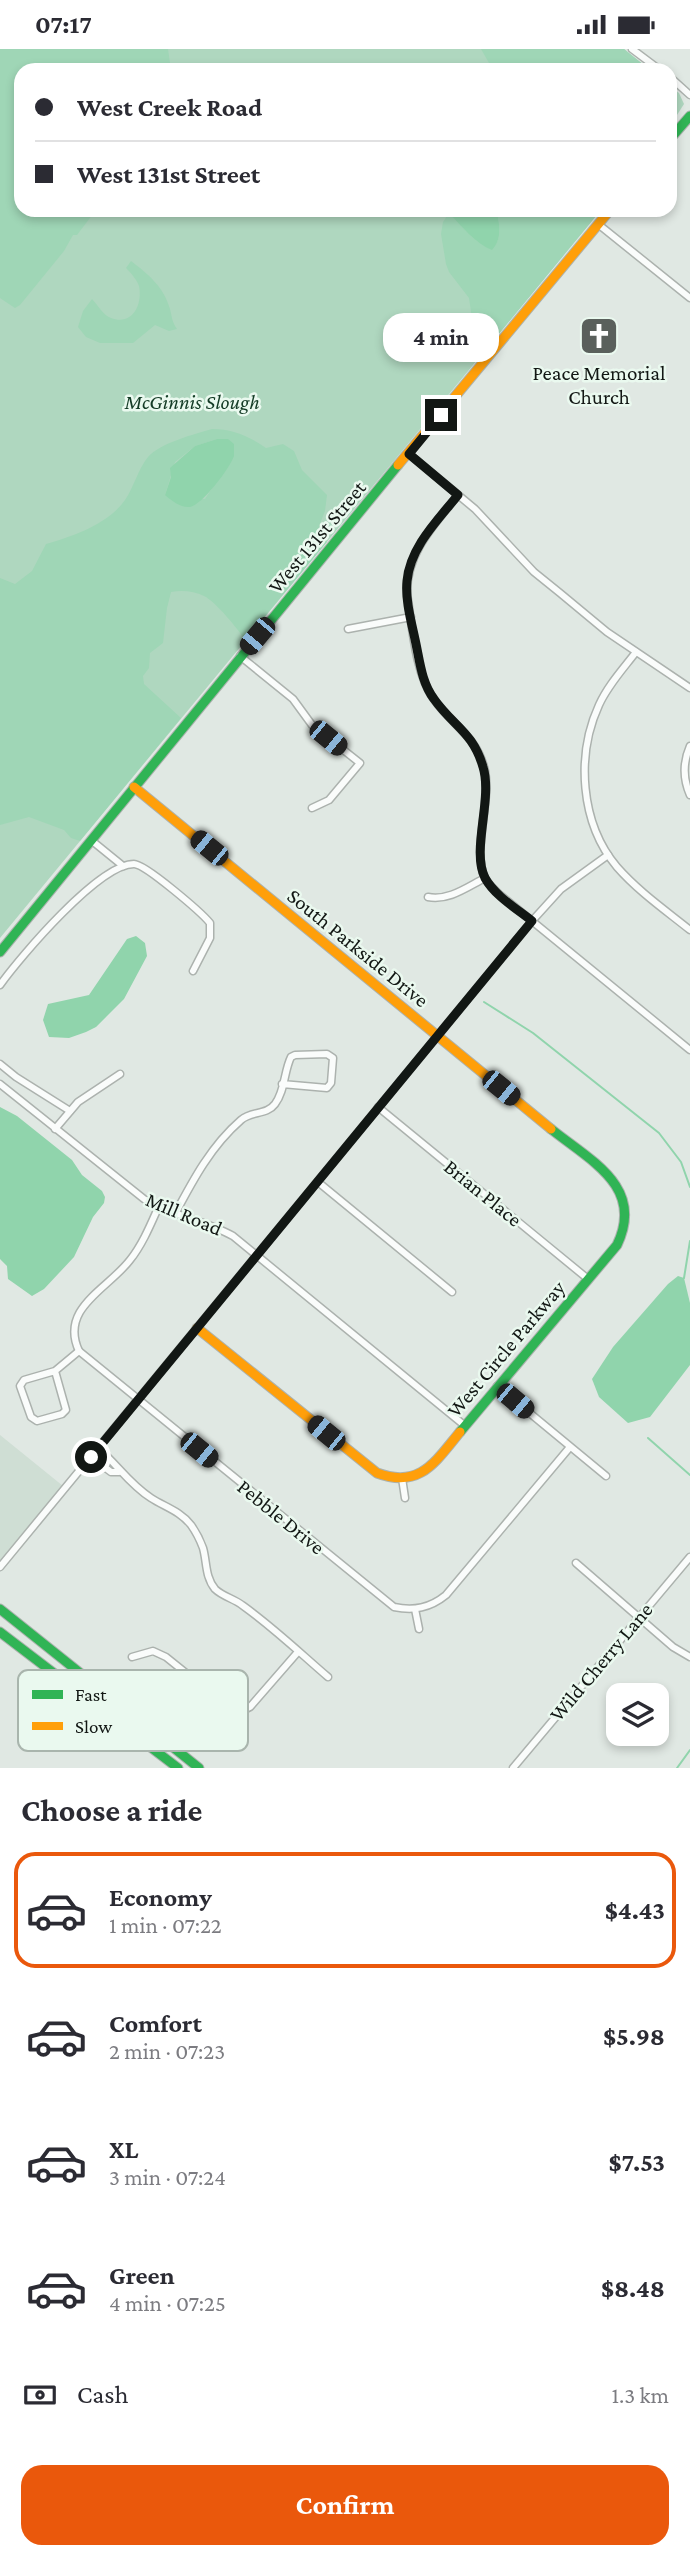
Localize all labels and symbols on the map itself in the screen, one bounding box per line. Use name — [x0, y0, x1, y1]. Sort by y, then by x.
callout: 4 min — [383, 313, 499, 363]
church icon: Peace Memorial Church — [578, 315, 620, 357]
place label: Peace Memorial Church — [532, 361, 666, 409]
park label: McGinnis Slough — [123, 390, 260, 414]
route end — [425, 399, 457, 431]
street label: West 131st Street — [263, 475, 372, 598]
car — [236, 613, 279, 659]
car — [306, 717, 351, 759]
car — [187, 827, 232, 869]
street label: South Parkside Drive — [283, 884, 433, 1012]
car — [479, 1067, 524, 1109]
street label: Brian Place — [439, 1154, 527, 1232]
street label: Mill Road — [142, 1187, 226, 1241]
street label: West Circle Parkway — [442, 1276, 570, 1422]
car — [493, 1379, 538, 1423]
car — [304, 1412, 349, 1454]
car — [177, 1429, 222, 1471]
route start — [75, 1441, 107, 1473]
street label: Pebble Drive — [233, 1475, 329, 1559]
street label: Wild Cherry Lane — [545, 1598, 657, 1726]
legend — [18, 1670, 248, 1751]
text: Fast — [75, 1684, 107, 1705]
text: Slow — [75, 1716, 112, 1737]

